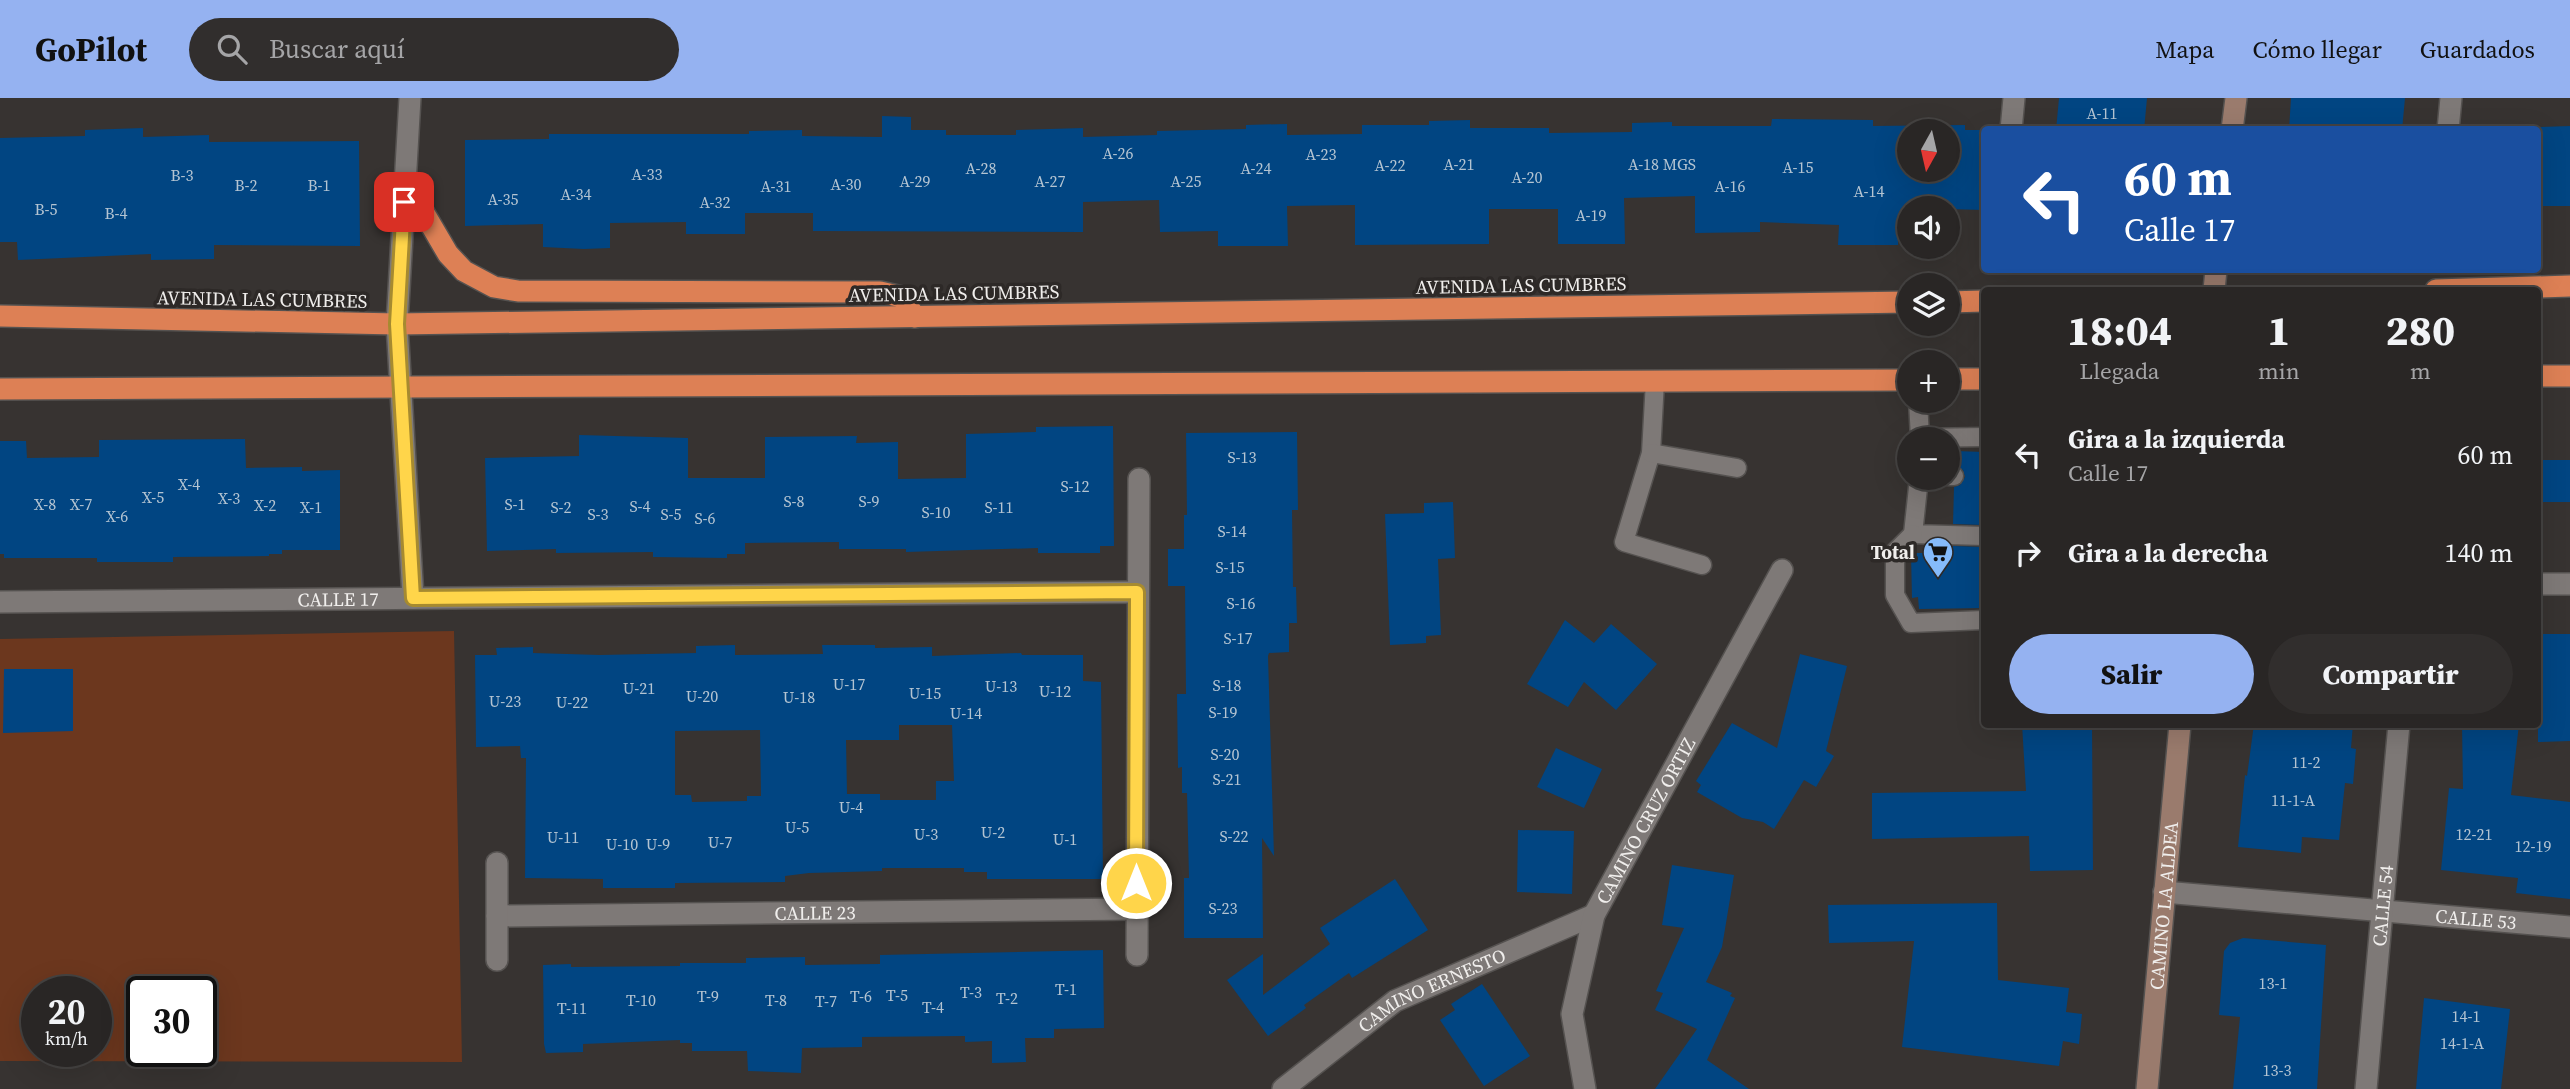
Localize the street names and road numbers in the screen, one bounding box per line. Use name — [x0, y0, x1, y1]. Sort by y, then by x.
street label: AVENIDA LAS CUMBRES — [1416, 270, 1626, 300]
street label: AVENIDA LAS CUMBRES — [849, 278, 1059, 308]
street label: AVENIDA LAS CUMBRES — [157, 284, 367, 314]
street label: CALLE 17 — [297, 586, 379, 612]
street label: CAMINO CRUZ ORTIZ — [1589, 732, 1702, 909]
street label: CAMINO LA ALDEA — [2143, 820, 2184, 991]
street label: CALLE 54 — [2366, 864, 2399, 947]
street label: CALLE 23 — [774, 899, 856, 926]
street label: CALLE 53 — [2434, 902, 2517, 935]
street label: CAMINO ERNESTO — [1352, 942, 1510, 1039]

